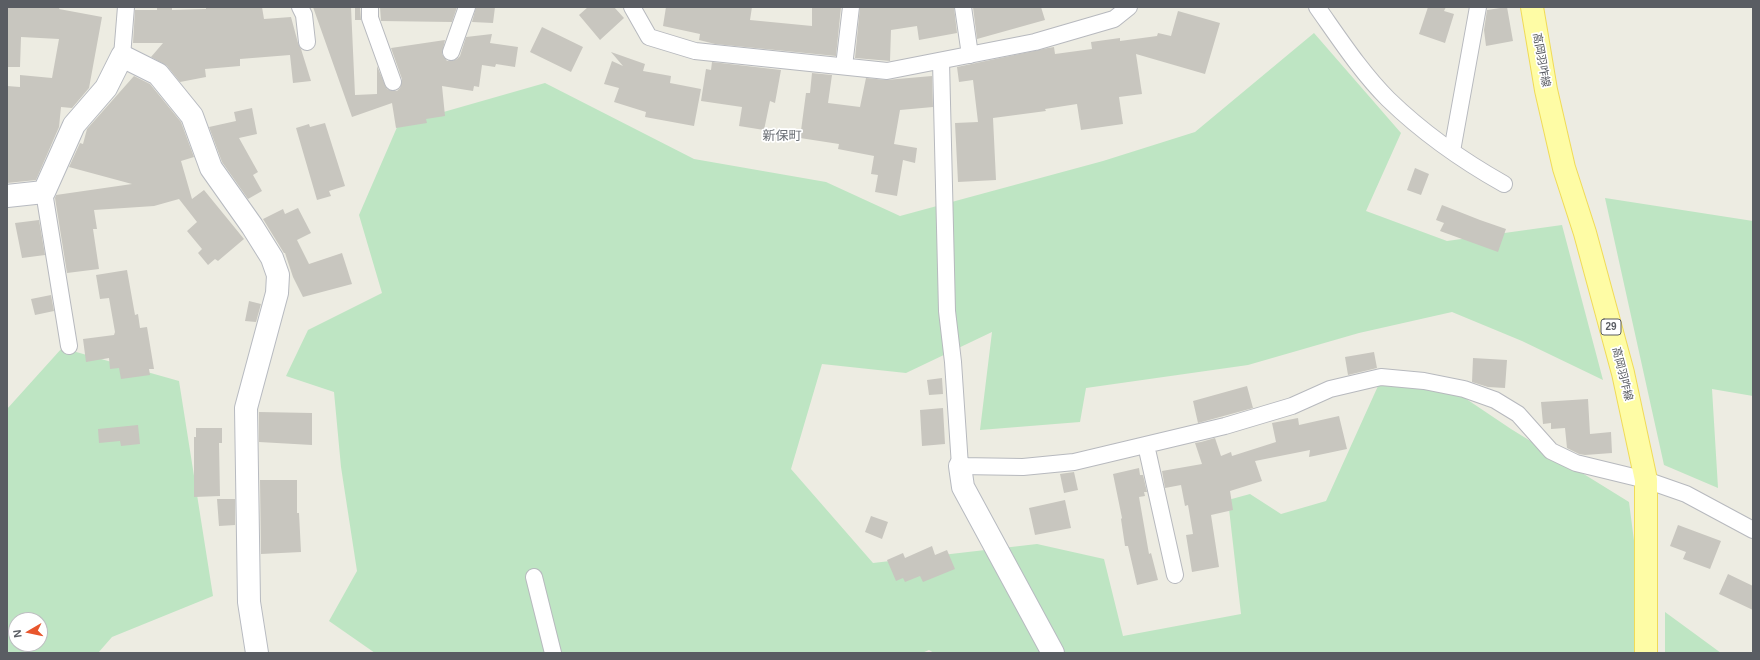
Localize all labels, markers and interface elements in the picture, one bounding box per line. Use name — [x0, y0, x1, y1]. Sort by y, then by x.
street label: 高岡羽咋線 — [1530, 32, 1552, 88]
district label: 新保町 — [763, 128, 801, 144]
road number: 29 — [1601, 319, 1621, 335]
street label: 高岡羽咋線 — [1609, 346, 1635, 402]
north arrow — [8, 612, 48, 652]
text: N — [11, 629, 24, 639]

